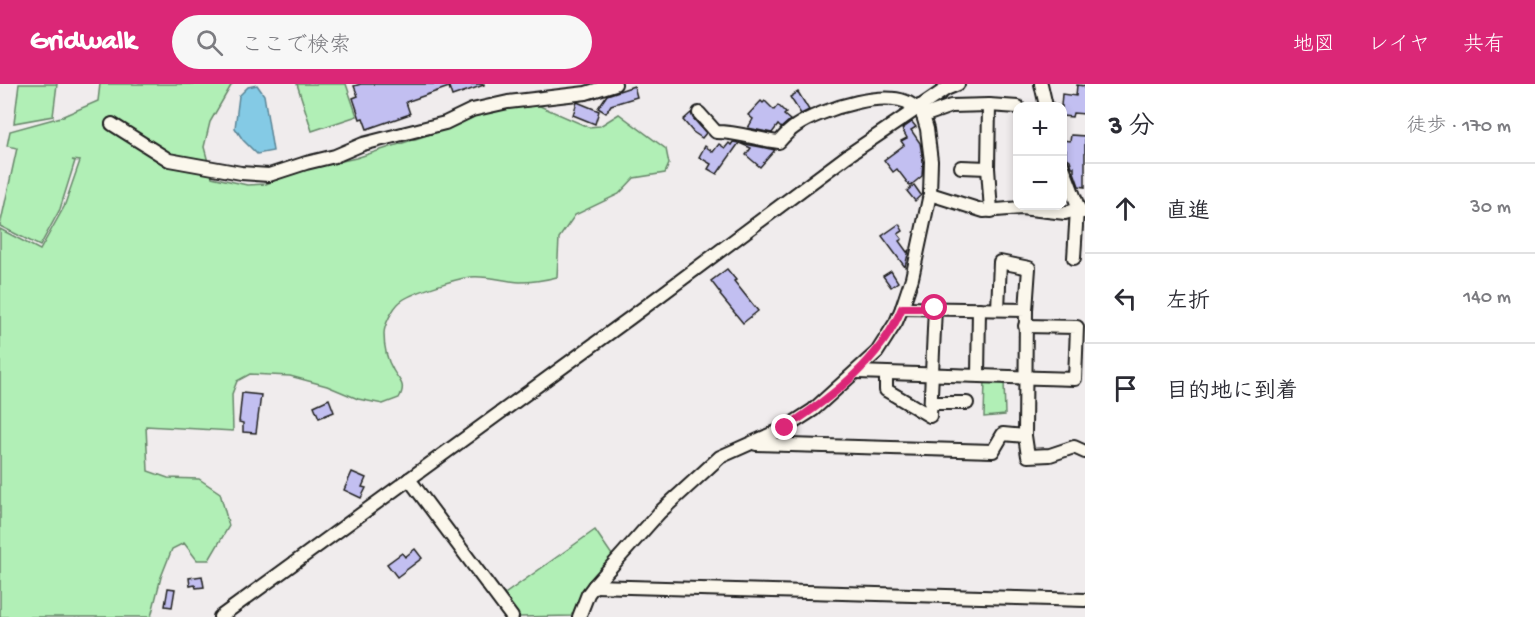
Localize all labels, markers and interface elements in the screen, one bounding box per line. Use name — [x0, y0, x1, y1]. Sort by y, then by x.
search box — [172, 15, 592, 69]
text: Gridwalk — [30, 26, 136, 59]
icon: search — [193, 26, 226, 59]
text: ここで検索 — [241, 34, 351, 60]
text: 地図 — [1293, 34, 1335, 59]
text: レイヤ — [1368, 34, 1430, 59]
text: 共有 — [1463, 34, 1505, 59]
map controls — [1013, 102, 1067, 210]
button: + — [1013, 102, 1067, 156]
text: 3 分 — [1109, 113, 1155, 144]
text: 徒歩 · 170 m — [1406, 116, 1511, 139]
button: − — [1013, 156, 1067, 210]
icon: ahead — [1109, 192, 1142, 225]
text: 30 m — [1470, 197, 1511, 220]
text: 直進 — [1166, 200, 1210, 226]
icon: left — [1109, 282, 1142, 315]
text: 140 m — [1463, 287, 1511, 310]
text: 左折 — [1166, 290, 1210, 316]
route start — [921, 294, 947, 320]
icon: arrive — [1109, 372, 1142, 405]
text: 目的地に到着 — [1166, 380, 1298, 406]
route end — [771, 414, 797, 440]

